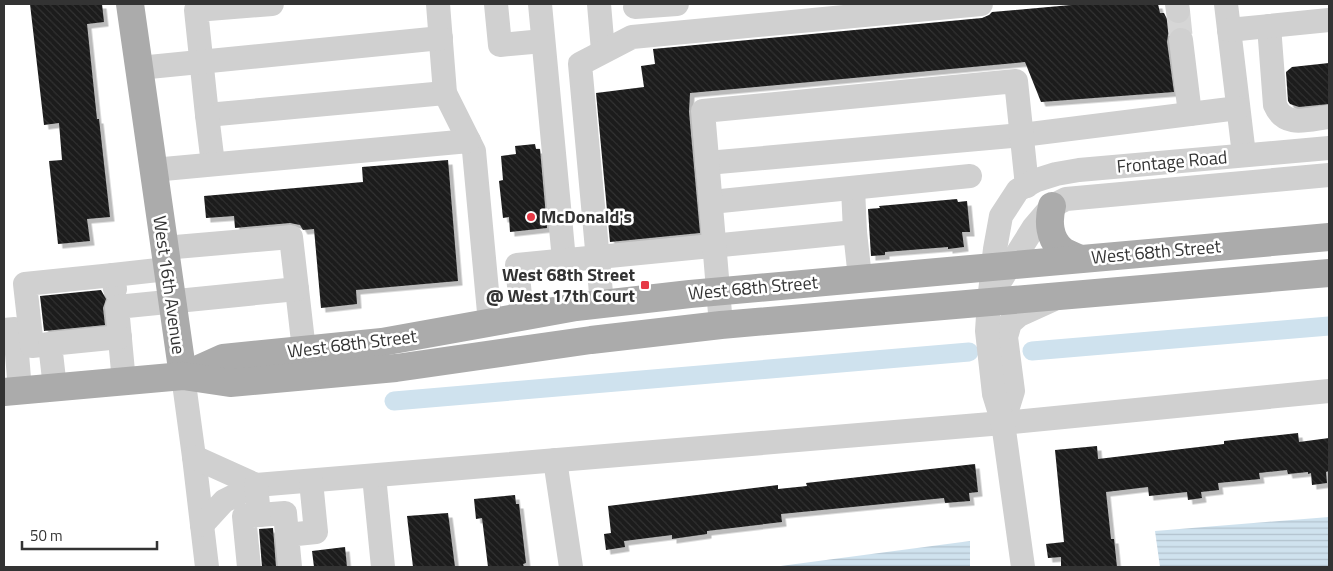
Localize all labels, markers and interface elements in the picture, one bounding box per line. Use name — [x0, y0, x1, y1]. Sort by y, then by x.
street label: Frontage Road — [1116, 143, 1228, 180]
place label: McDonald's — [541, 203, 632, 230]
marker: McDonald's — [525, 211, 537, 223]
street label: West 16th Avenue — [146, 214, 193, 356]
street label: West 68th Street — [1090, 232, 1222, 271]
place label: West 68th Street @ West 17th Court — [486, 261, 635, 309]
street label: West 68th Street — [687, 268, 819, 307]
marker: West 68th Street @ West 17th Court — [639, 279, 651, 291]
street label: West 68th Street — [286, 322, 419, 365]
scale bar — [22, 518, 158, 550]
text: 50 m — [30, 524, 63, 547]

